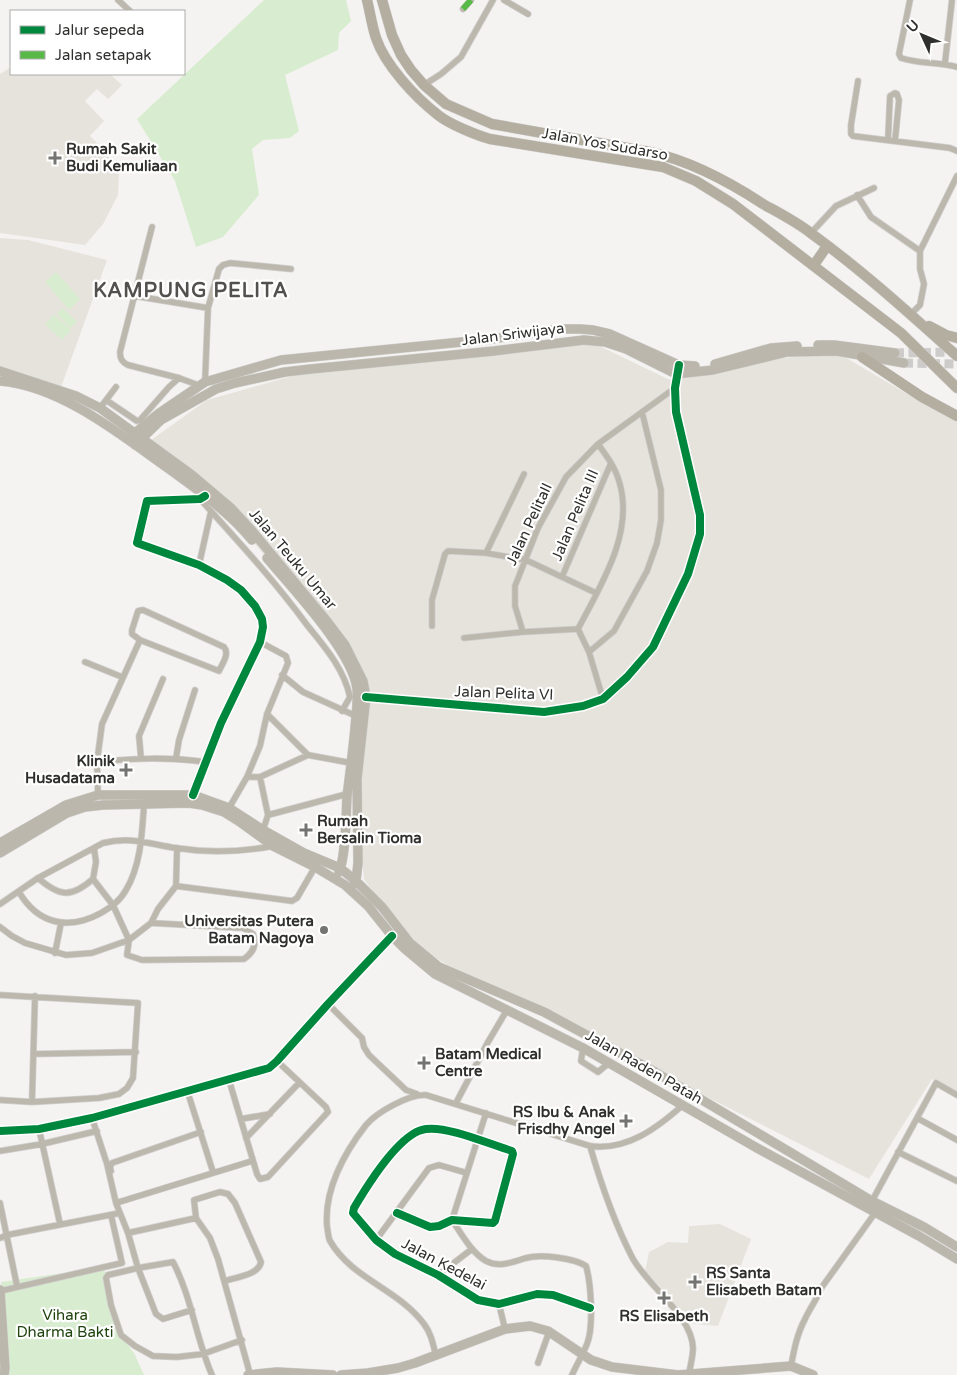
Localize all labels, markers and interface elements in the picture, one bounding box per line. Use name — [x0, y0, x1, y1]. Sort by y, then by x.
legend — [10, 10, 185, 75]
north arrow — [897, 10, 947, 60]
text: U — [903, 17, 923, 36]
text: Jalur sepeda — [55, 21, 144, 39]
text: Jalan setapak — [55, 46, 152, 64]
street label: Jalan Yos Sudarso — [541, 124, 669, 164]
place label: Rumah Sakit Budi Kemuliaan — [66, 140, 177, 175]
marker: Rumah Sakit Budi Kemuliaan — [48, 151, 62, 165]
district label: KAMPUNG PELITA — [93, 279, 289, 303]
street label: Jalan Sriwijaya — [461, 319, 565, 349]
street label: Jalan Pelita III — [548, 467, 602, 563]
street label: Jalan PelitaII — [502, 480, 556, 568]
street label: Jalan Teuku Umar — [245, 505, 341, 613]
street label: Jalan Pelita VI — [454, 682, 554, 704]
place label: Klinik Husadatama — [25, 752, 115, 787]
marker: Klinik Husadatama — [119, 763, 133, 777]
place label: Rumah Bersalin Tioma — [317, 812, 422, 847]
marker: Rumah Bersalin Tioma — [299, 823, 313, 837]
place label: Universitas Putera Batam Nagoya — [184, 912, 314, 948]
marker: Universitas Putera Batam Nagoya — [318, 924, 330, 936]
street label: Jalan Raden Patah — [582, 1026, 706, 1108]
place label: Batam Medical Centre — [435, 1045, 542, 1080]
marker: Batam Medical Centre — [417, 1056, 431, 1070]
place label: RS Ibu & Anak Frisdhy Angel — [513, 1103, 615, 1139]
marker: RS Ibu & Anak Frisdhy Angel — [619, 1114, 633, 1128]
street label: Jalan Kedelai — [399, 1234, 489, 1294]
place label: RS Santa Elisabeth Batam — [706, 1264, 822, 1299]
marker: RS Santa Elisabeth Batam — [688, 1275, 702, 1289]
marker: RS Elisabeth — [657, 1291, 671, 1305]
park label: Vihara Dharma Bakti — [16, 1306, 114, 1341]
place label: RS Elisabeth — [619, 1307, 709, 1325]

